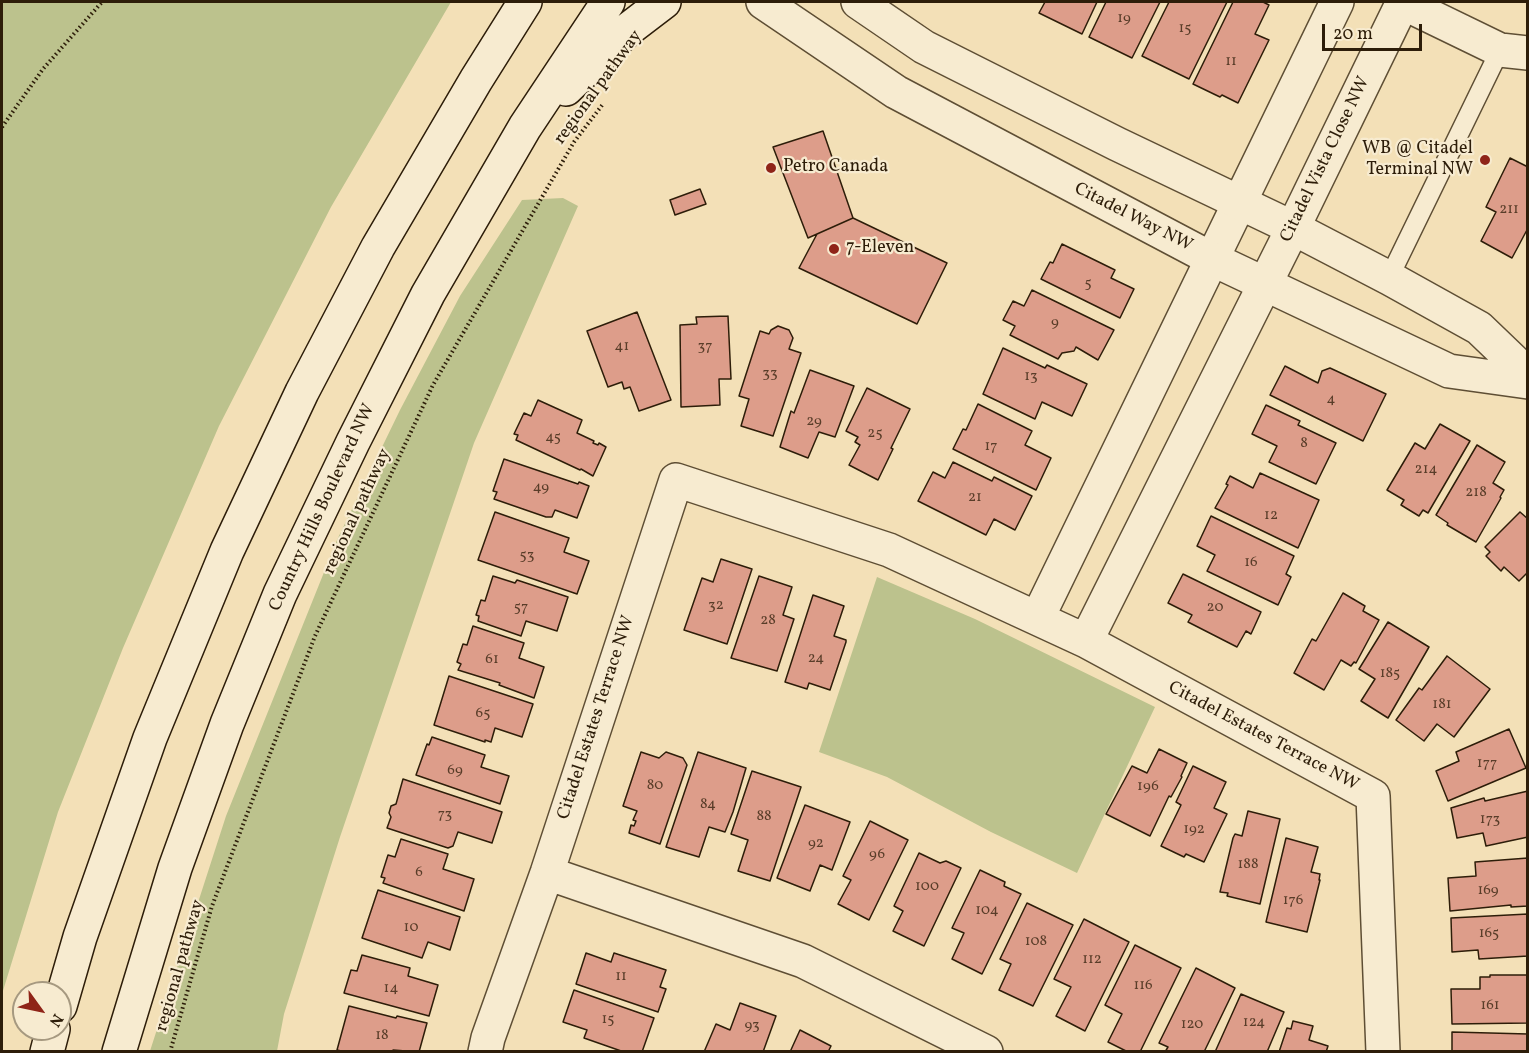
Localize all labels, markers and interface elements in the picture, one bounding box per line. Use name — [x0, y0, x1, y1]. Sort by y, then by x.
house number: 19 — [1117, 10, 1131, 28]
scale bar — [1325, 12, 1426, 50]
house number: 15 — [1178, 20, 1192, 38]
text: 20 m — [1333, 22, 1373, 47]
street label: regional pathway — [550, 26, 648, 150]
house number: 11 — [1225, 53, 1237, 71]
street label: Citadel Vista Close NW — [1277, 74, 1375, 246]
place label: WB @ Citadel Terminal NW — [1362, 139, 1473, 182]
marker: WB @ Citadel Terminal NW — [1478, 153, 1492, 167]
place label: Petro Canada — [783, 157, 888, 179]
marker: Petro Canada — [764, 161, 778, 175]
street label: Citadel Way NW — [1070, 179, 1196, 257]
house number: 211 — [1499, 201, 1519, 219]
place label: 7-Eleven — [846, 238, 914, 260]
marker: 7-Eleven — [827, 242, 841, 256]
house number: 5 — [1084, 275, 1092, 293]
house number: 9 — [1051, 314, 1059, 332]
house number: 41 — [615, 338, 629, 356]
house number: 37 — [698, 338, 712, 356]
house number: 33 — [762, 365, 778, 383]
house number: 13 — [1024, 368, 1038, 386]
house number: 4 — [1327, 391, 1335, 409]
street label: Country Hills Boulevard NW — [265, 401, 381, 615]
house number: 29 — [806, 413, 822, 431]
house number: 25 — [867, 425, 883, 443]
house number: 45 — [545, 429, 561, 447]
house number: 8 — [1300, 435, 1308, 453]
house number: 17 — [984, 438, 998, 456]
street label: regional pathway — [319, 446, 397, 578]
house number: 214 — [1415, 461, 1437, 479]
house number: 49 — [533, 479, 549, 497]
house number: 218 — [1465, 484, 1487, 502]
house number: 21 — [968, 489, 982, 507]
house number: 12 — [1264, 507, 1278, 525]
house number: 53 — [520, 547, 534, 565]
house number: 16 — [1244, 554, 1258, 572]
house number: 32 — [708, 597, 724, 615]
house number: 57 — [514, 599, 528, 617]
house number: 20 — [1207, 599, 1223, 617]
house number: 28 — [760, 612, 776, 630]
street label: Citadel Estates Terrace NW — [554, 613, 640, 823]
house number: 24 — [808, 650, 824, 668]
house number: 61 — [485, 651, 499, 669]
house number: 185 — [1380, 665, 1400, 683]
street label: Citadel Estates Terrace NW — [1164, 677, 1362, 797]
house number: 181 — [1432, 696, 1452, 714]
house number: 65 — [476, 705, 490, 723]
house number: 177 — [1477, 755, 1497, 773]
house number: 69 — [447, 762, 463, 780]
house number: 80 — [647, 777, 663, 795]
house number: 196 — [1137, 778, 1159, 796]
house number: 84 — [700, 796, 716, 814]
house number: 73 — [438, 806, 452, 824]
house number: 88 — [756, 808, 772, 826]
house number: 173 — [1480, 811, 1500, 829]
house number: 192 — [1183, 821, 1205, 839]
house number: 92 — [808, 835, 824, 853]
house number: 96 — [869, 846, 885, 864]
house number: 188 — [1237, 856, 1259, 874]
house number: 6 — [415, 864, 423, 882]
house number: 100 — [915, 878, 939, 896]
house number: 169 — [1477, 882, 1499, 900]
house number: 176 — [1283, 892, 1303, 910]
street label: regional pathway — [152, 897, 210, 1035]
house number: 104 — [975, 902, 999, 920]
house number: 10 — [404, 919, 418, 937]
house number: 165 — [1479, 925, 1499, 943]
house number: 108 — [1025, 933, 1047, 951]
house number: 112 — [1082, 951, 1102, 969]
house number: 11 — [615, 968, 627, 986]
house number: 116 — [1133, 977, 1153, 995]
house number: 14 — [384, 980, 398, 998]
north arrow — [12, 981, 72, 1041]
house number: 161 — [1480, 997, 1500, 1015]
text: N — [43, 1009, 68, 1031]
house number: 15 — [601, 1011, 615, 1029]
house number: 124 — [1243, 1014, 1265, 1032]
house number: 120 — [1181, 1016, 1203, 1034]
house number: 93 — [744, 1017, 760, 1035]
house number: 18 — [375, 1027, 389, 1045]

